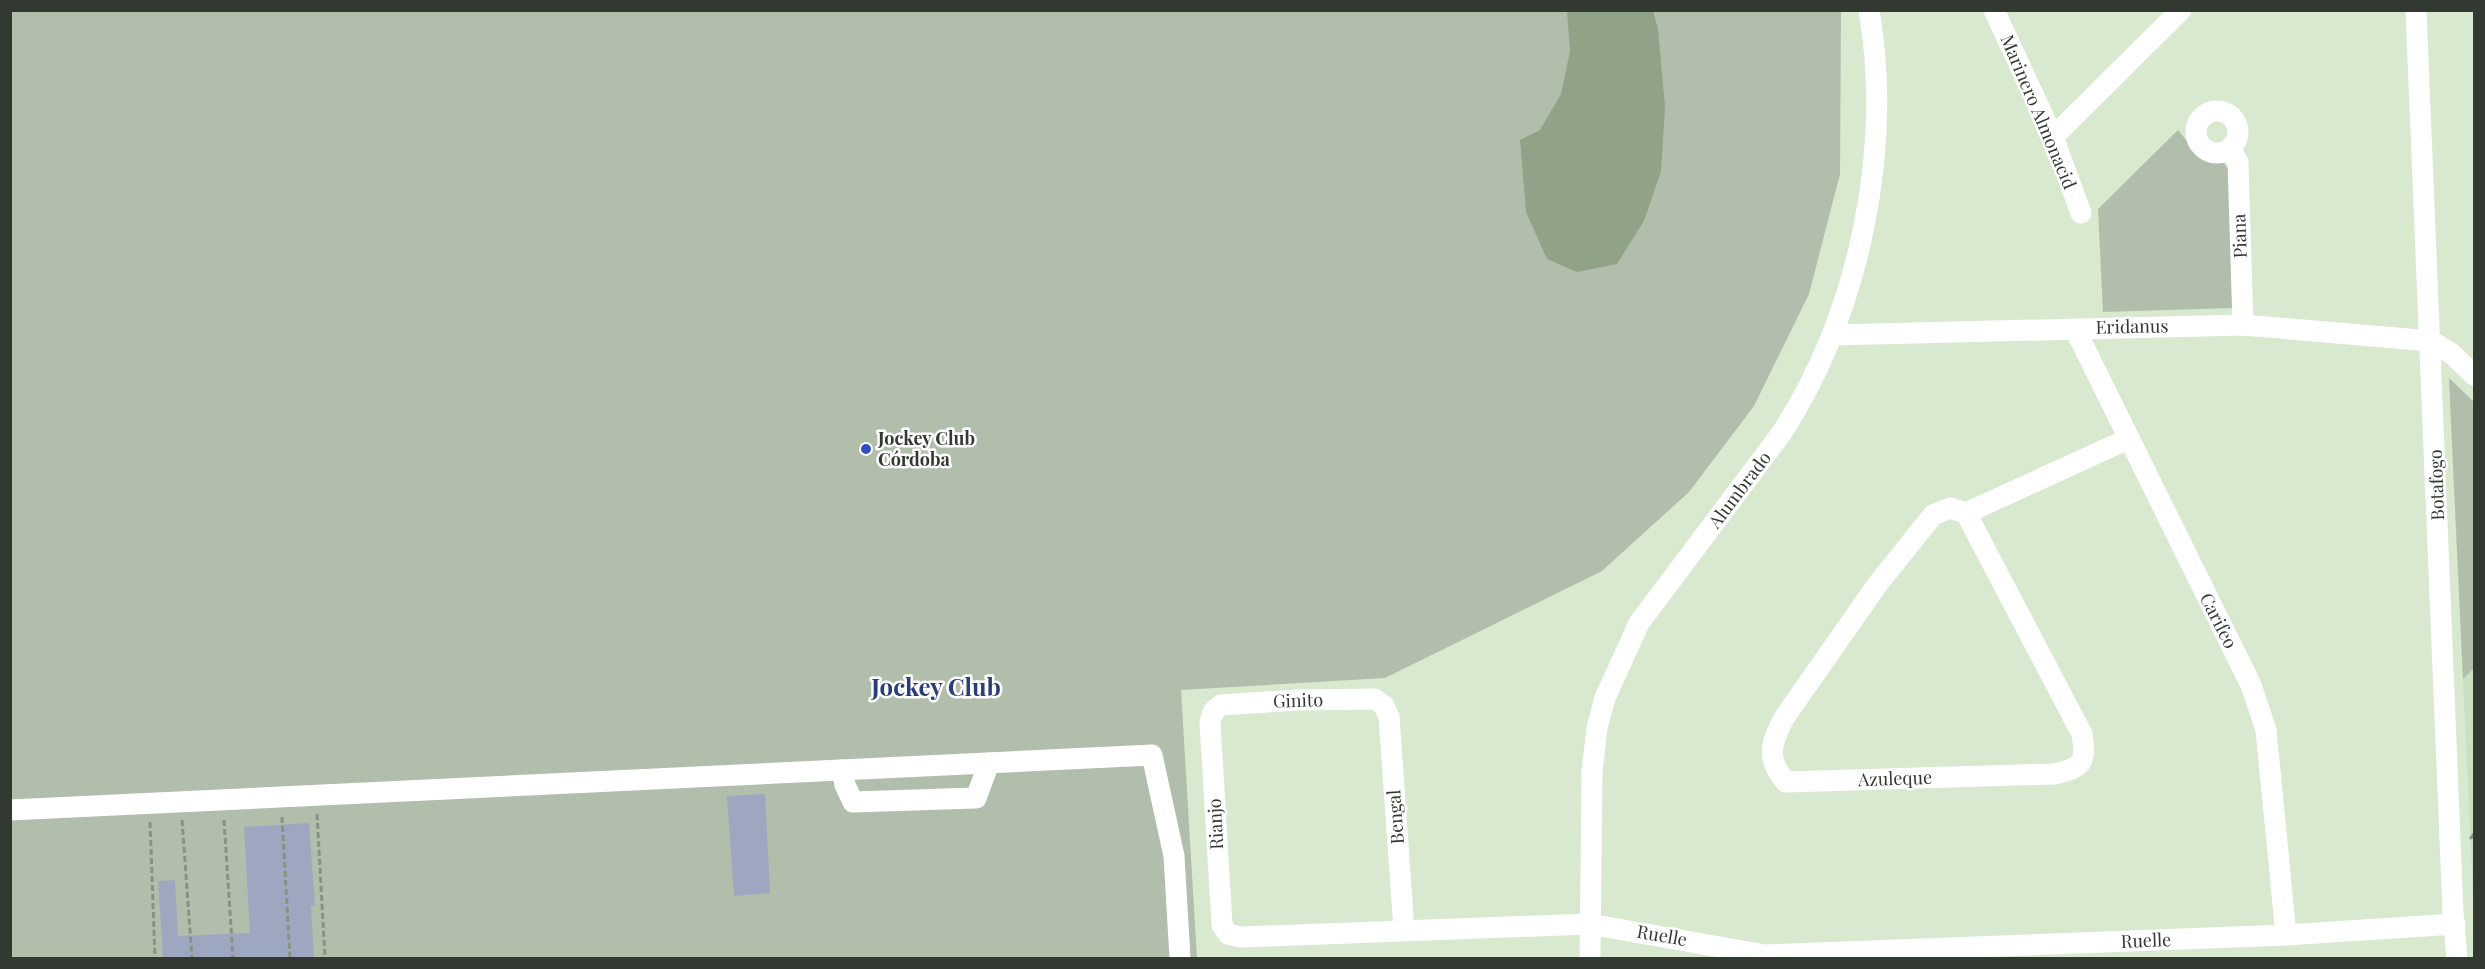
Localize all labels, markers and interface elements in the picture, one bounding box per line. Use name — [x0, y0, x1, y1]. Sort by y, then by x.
street label: Marinero Almonacid — [1996, 31, 2083, 193]
street label: Piana — [2226, 213, 2252, 259]
street label: Eridanus — [2095, 313, 2169, 339]
place label: Jockey Club Córdoba — [877, 426, 975, 471]
marker: Jockey Club Córdoba — [859, 442, 873, 456]
street label: Alumbrado — [1702, 446, 1776, 534]
street label: Botafogo — [2423, 449, 2449, 521]
street label: Carifeo — [2195, 589, 2243, 653]
district label: Jockey Club — [870, 670, 1001, 702]
street label: Ginito — [1272, 687, 1324, 713]
street label: Azuleque — [1856, 765, 1932, 791]
street label: Bengal — [1381, 789, 1409, 845]
street label: Rianjo — [1202, 798, 1228, 850]
street label: Ruelle — [1635, 919, 1689, 951]
street label: Ruelle — [2120, 927, 2172, 953]

